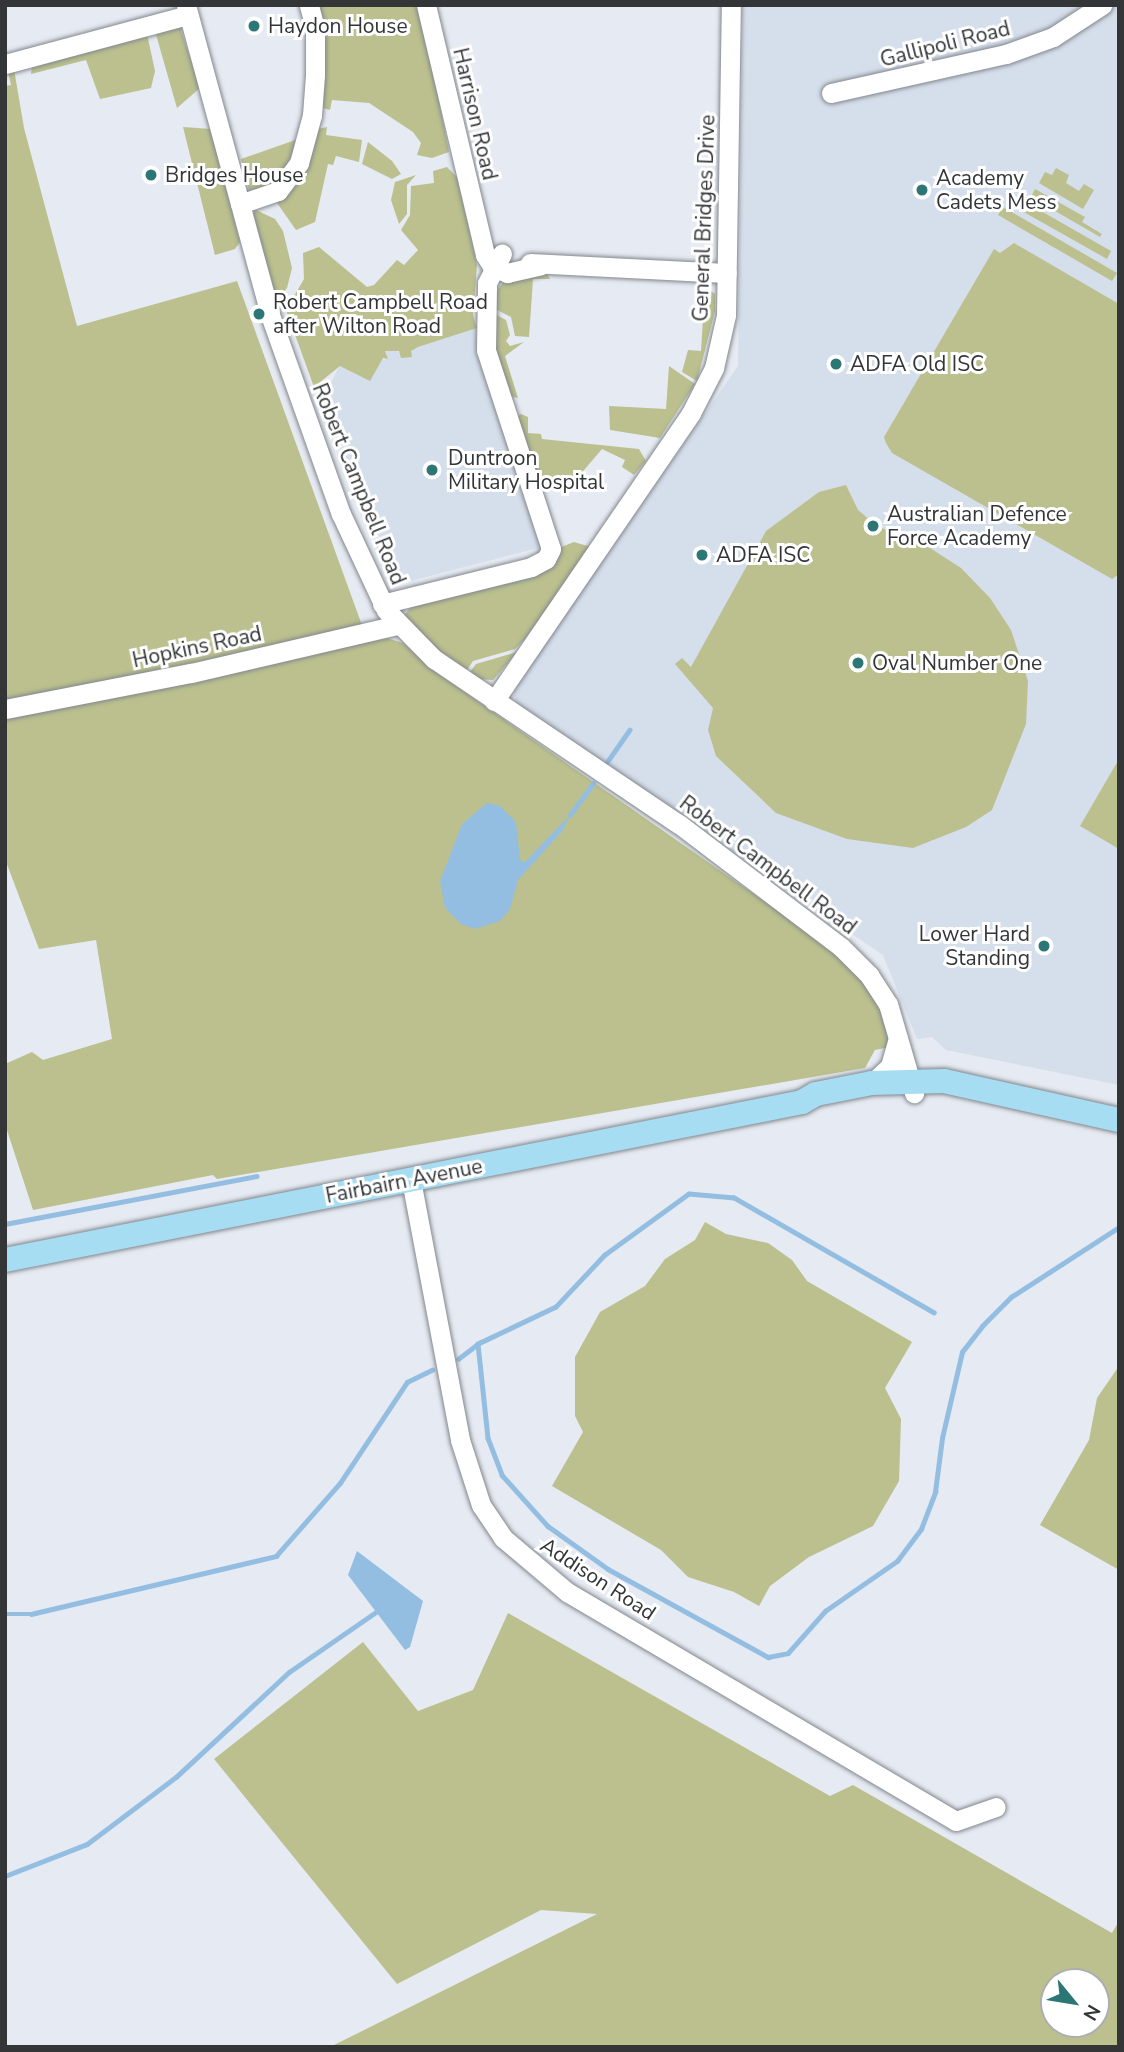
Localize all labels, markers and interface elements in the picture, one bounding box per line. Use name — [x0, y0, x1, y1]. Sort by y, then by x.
place label: Haydon House — [268, 13, 408, 39]
street label: Gallipoli Road — [877, 16, 1013, 72]
marker: Haydon House — [246, 18, 262, 34]
street label: Harrison Road — [448, 45, 502, 183]
street label: General Bridges Drive — [688, 114, 720, 322]
place label: Bridges House — [165, 162, 304, 188]
place label: Academy Cadets Mess — [936, 165, 1057, 215]
marker: Bridges House — [143, 167, 159, 183]
marker: Academy Cadets Mess — [914, 182, 930, 198]
place label: Robert Campbell Road after Wilton Road — [273, 289, 488, 339]
marker: Robert Campbell Road after Wilton Road — [251, 306, 267, 322]
place label: ADFA Old ISC — [850, 351, 984, 377]
marker: ADFA Old ISC — [828, 356, 844, 372]
street label: Robert Campbell Road — [307, 380, 411, 588]
place label: Duntroon Military Hospital — [448, 445, 604, 495]
marker: Duntroon Military Hospital — [422, 460, 442, 480]
place label: Australian Defence Force Academy — [887, 501, 1067, 551]
marker: Australian Defence Force Academy — [865, 518, 881, 534]
place label: ADFA ISC — [716, 542, 810, 568]
marker: ADFA ISC — [694, 547, 710, 563]
street label: Hopkins Road — [130, 621, 264, 673]
place label: Oval Number One — [872, 650, 1042, 676]
marker: Oval Number One — [850, 655, 866, 671]
street label: Robert Campbell Road — [675, 790, 861, 940]
place label: Lower Hard Standing — [919, 921, 1030, 971]
marker: Lower Hard Standing — [1036, 938, 1052, 954]
street label: Fairbairn Avenue — [323, 1153, 485, 1209]
street label: Addison Road — [536, 1532, 660, 1626]
north arrow — [1040, 1968, 1110, 2038]
text: N — [1077, 2000, 1106, 2025]

